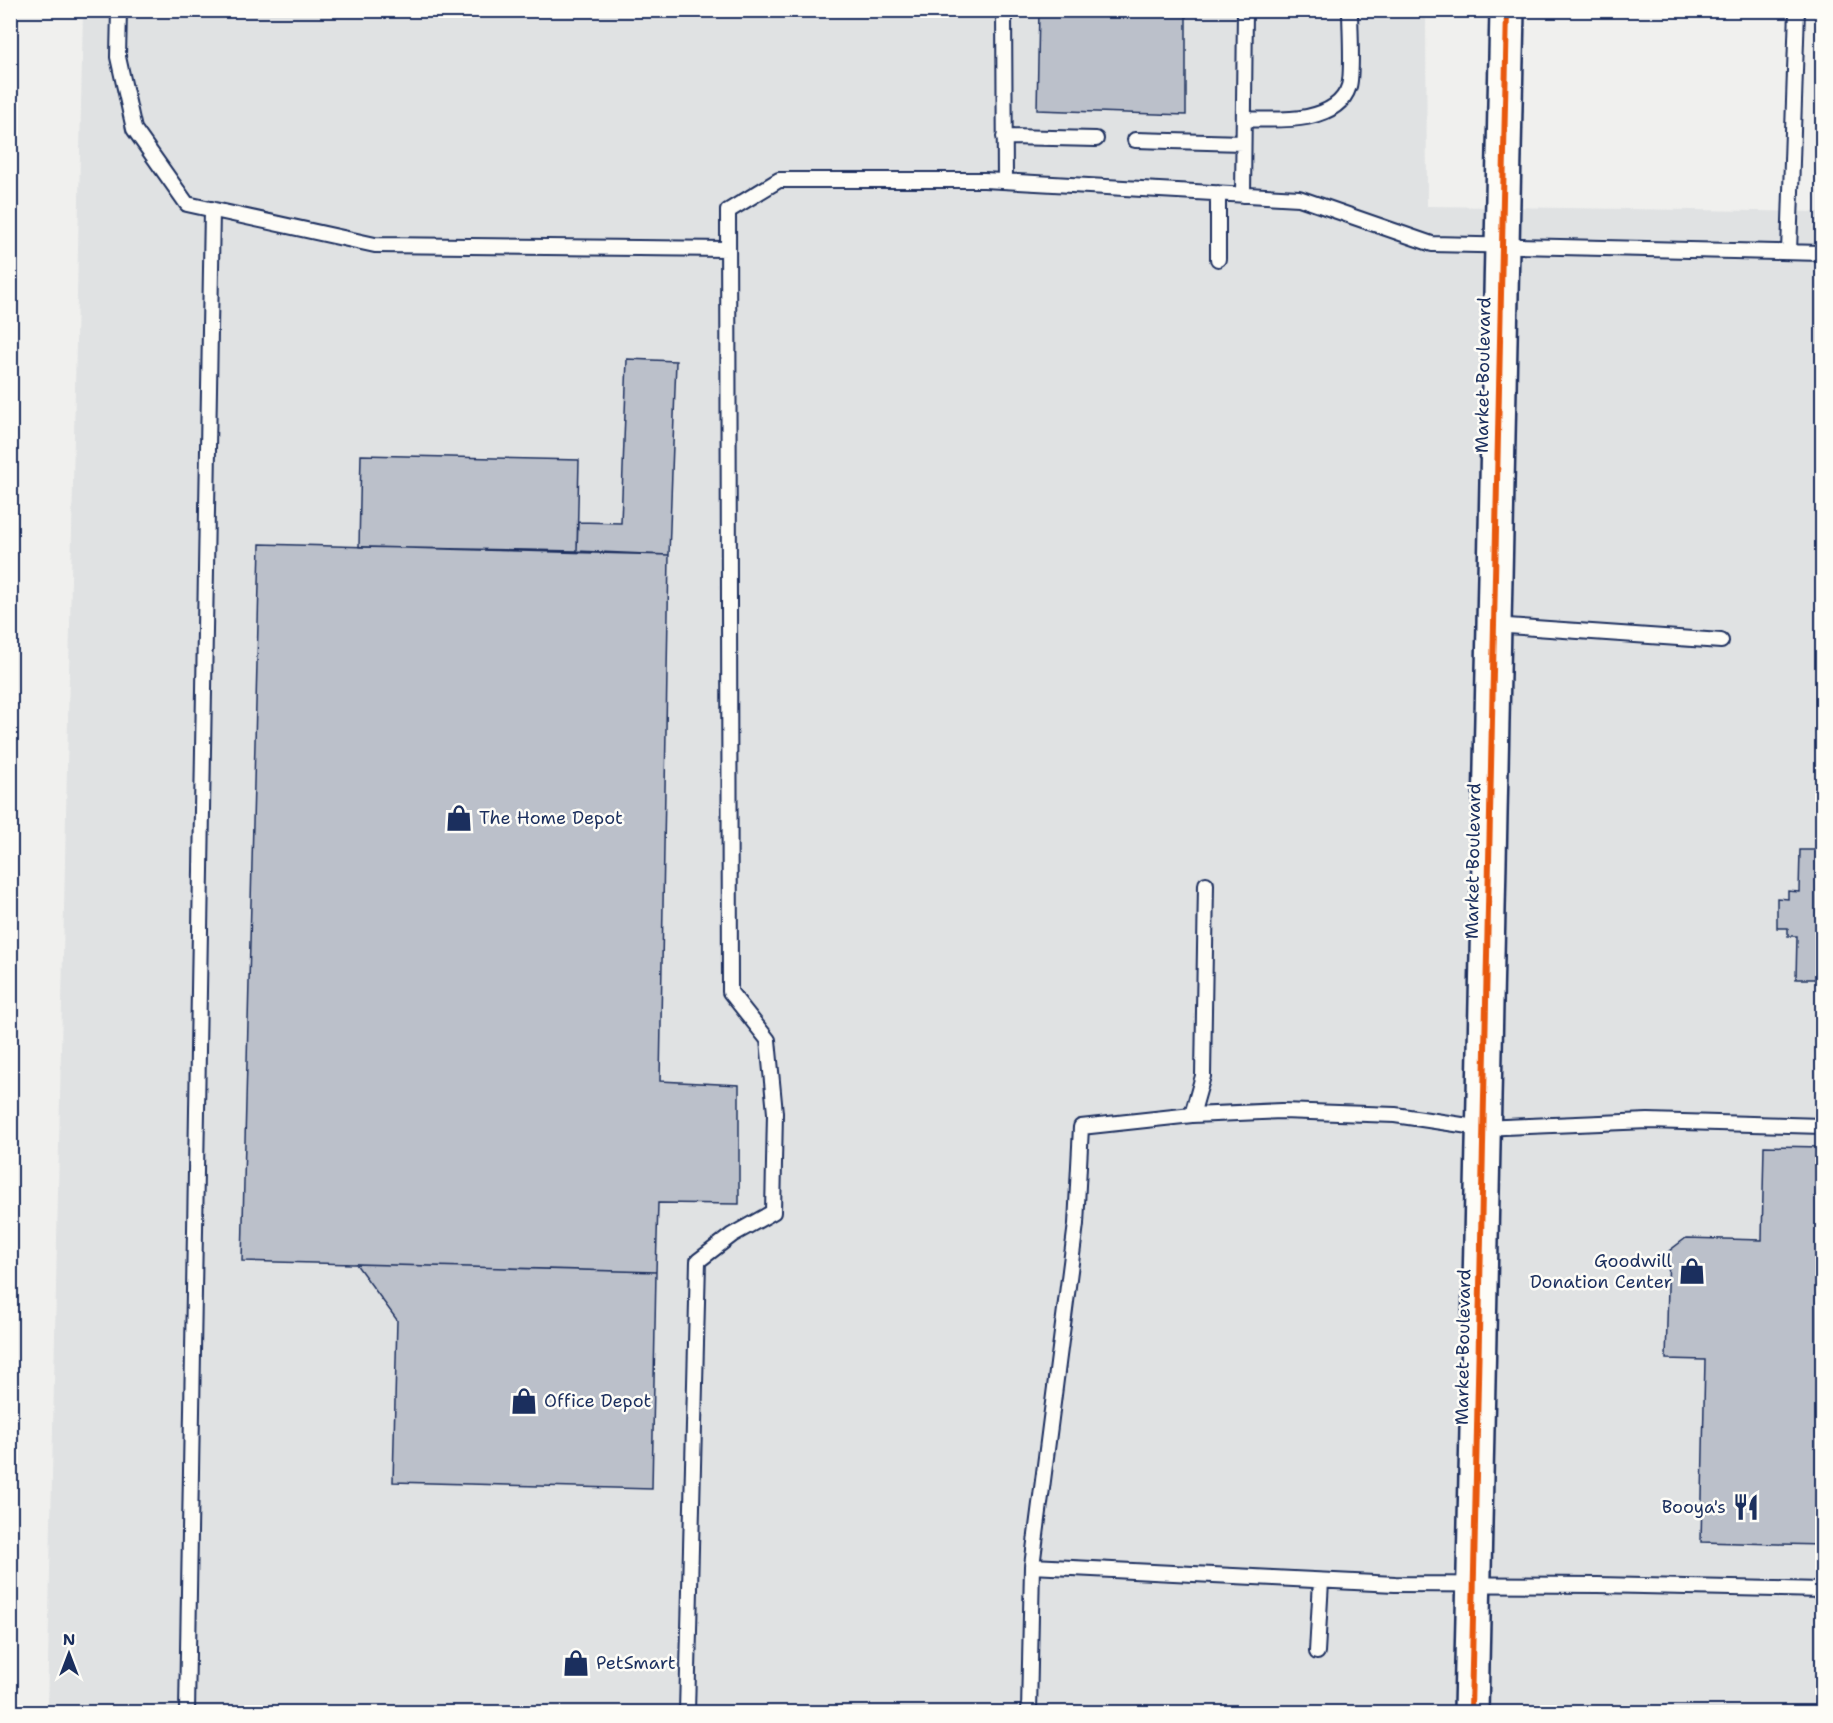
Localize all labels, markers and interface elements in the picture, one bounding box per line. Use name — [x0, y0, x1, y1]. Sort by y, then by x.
street label: Market Boulevard — [1470, 297, 1496, 453]
street label: Market Boulevard — [1460, 783, 1486, 939]
shop icon: The Home Depot — [444, 803, 474, 833]
place label: The Home Depot — [479, 806, 623, 830]
place label: Goodwill Donation Center — [1530, 1249, 1673, 1294]
shop icon: Goodwill Donation Center — [1677, 1256, 1707, 1286]
street label: Market Boulevard — [1450, 1269, 1476, 1425]
shop icon: Office Depot — [509, 1386, 539, 1416]
place label: Office Depot — [544, 1389, 652, 1413]
restaurant icon: Booya's — [1731, 1492, 1761, 1522]
place label: Booya's — [1662, 1495, 1726, 1519]
north arrow — [39, 1624, 99, 1684]
text: N — [63, 1629, 75, 1650]
shop icon: PetSmart — [561, 1648, 591, 1678]
place label: PetSmart — [596, 1651, 676, 1675]

